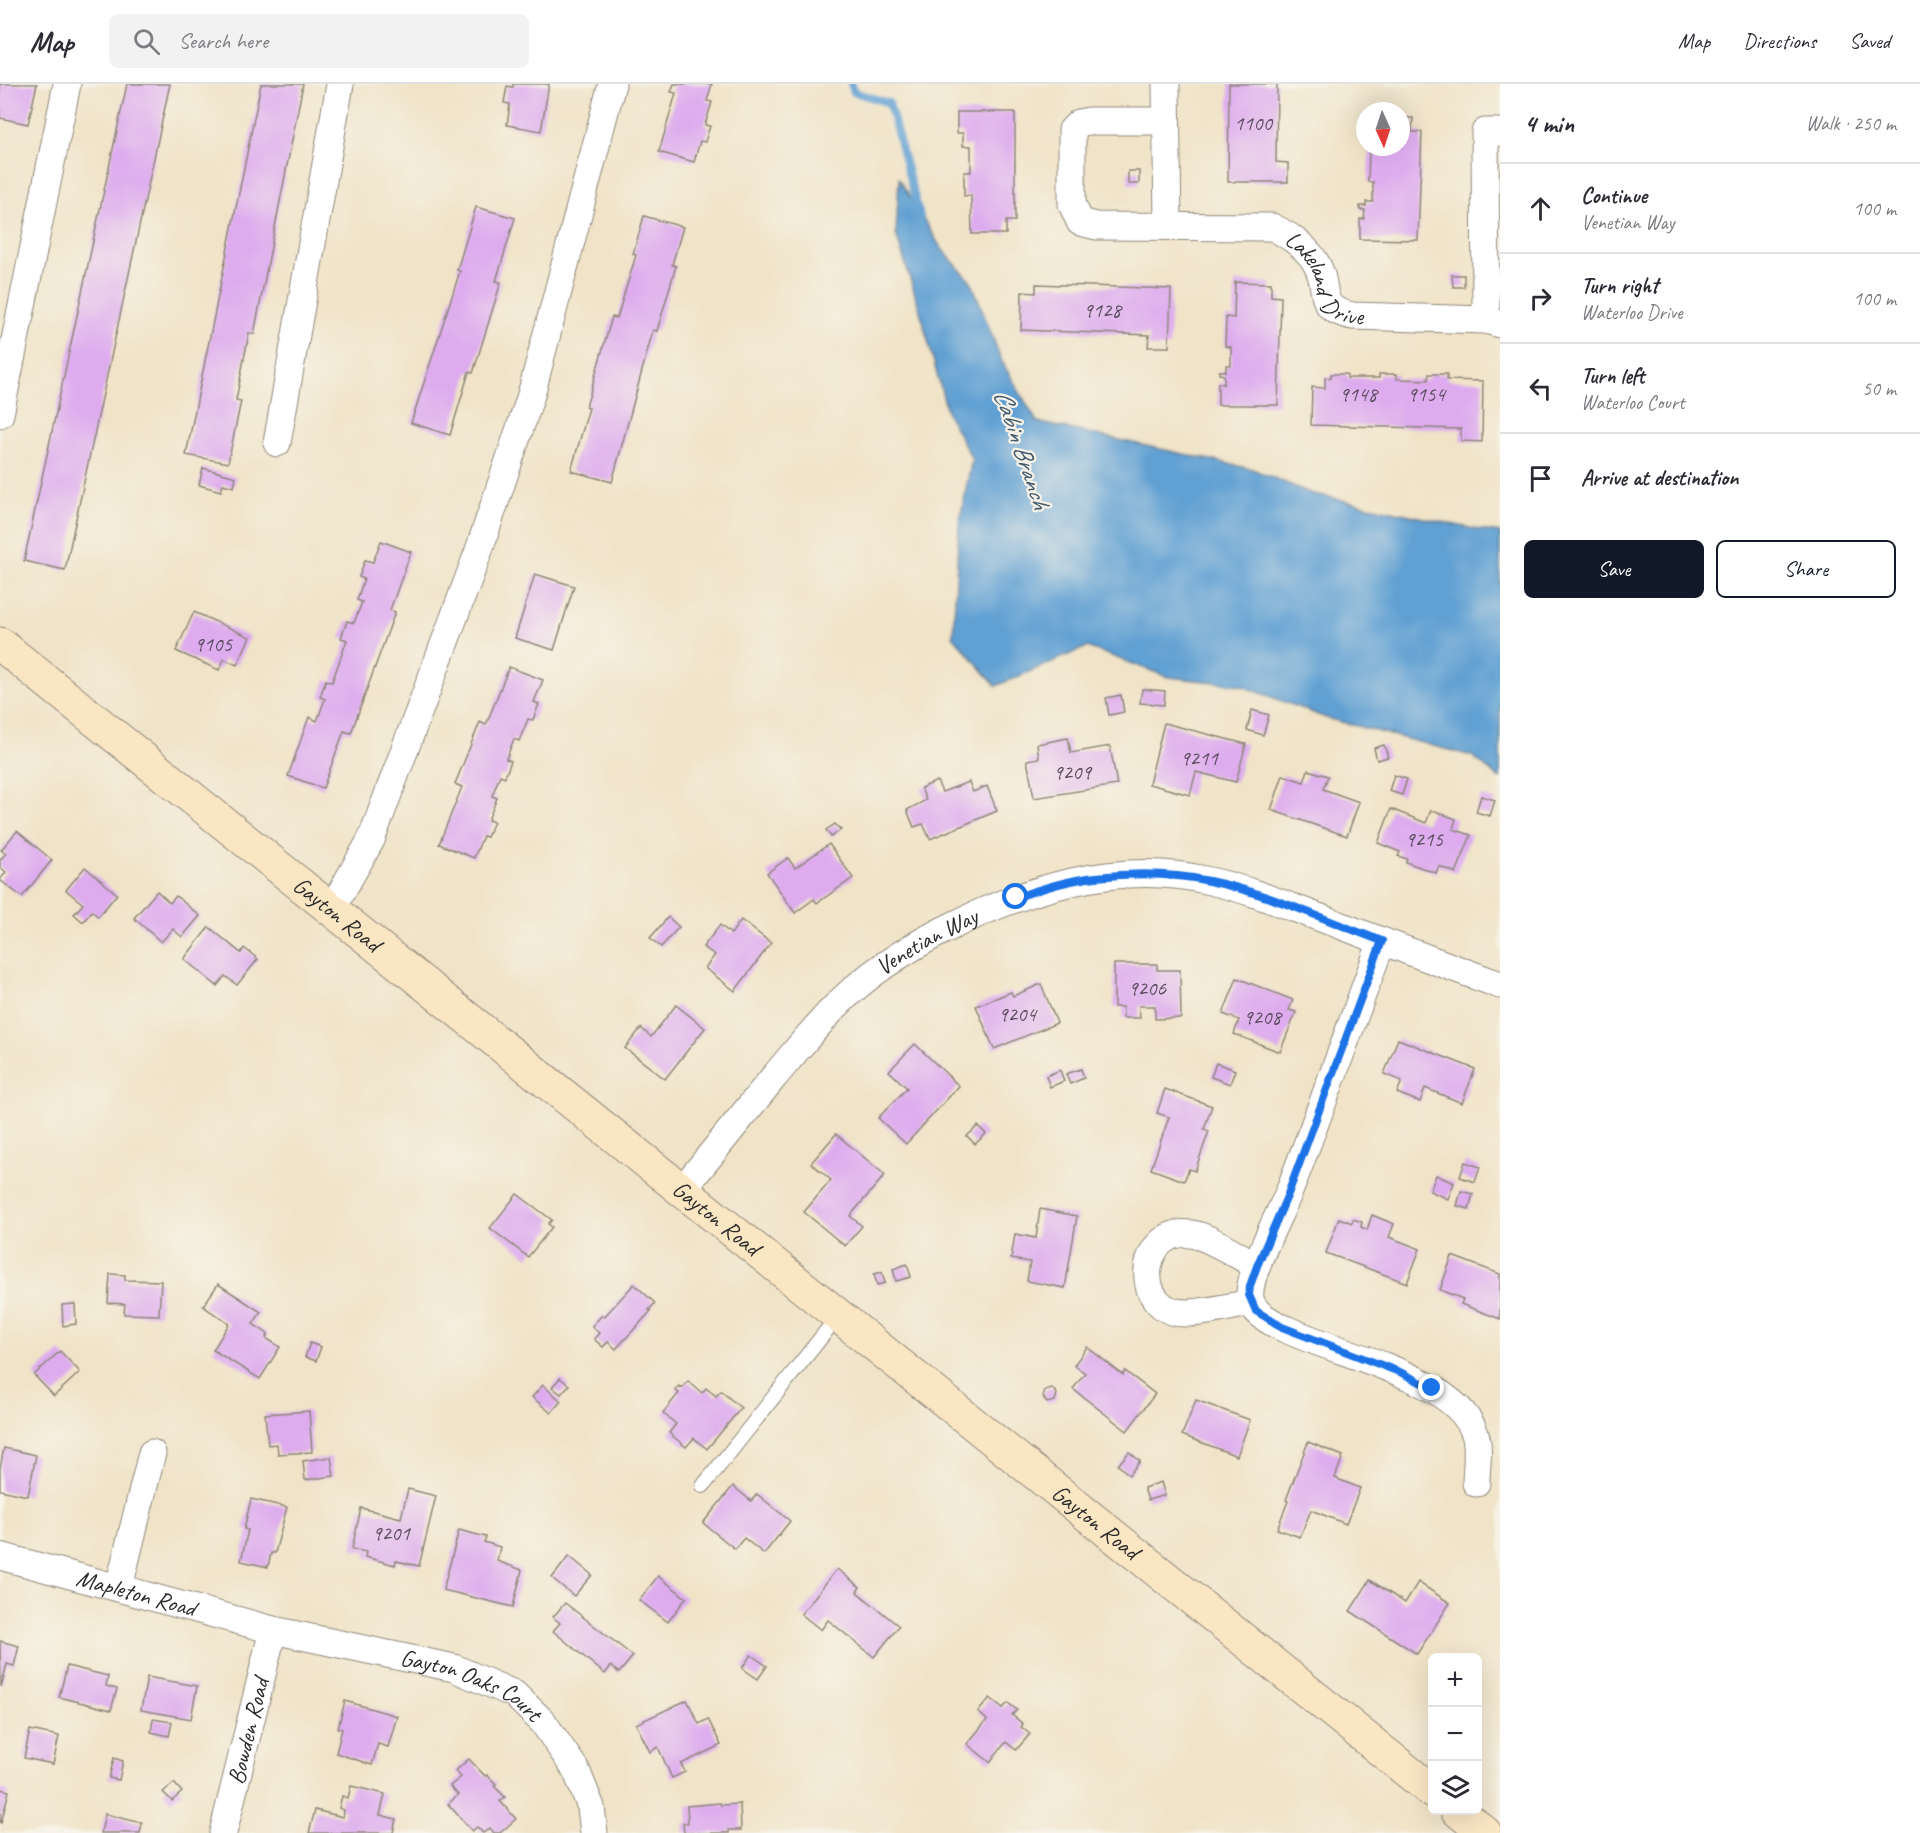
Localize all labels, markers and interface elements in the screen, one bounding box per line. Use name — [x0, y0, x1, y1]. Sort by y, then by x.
search box — [109, 14, 529, 68]
text: Map — [30, 24, 73, 59]
icon: search — [130, 25, 163, 58]
text: Search here — [178, 27, 268, 55]
text: Map — [1678, 28, 1710, 54]
text: Directions — [1743, 28, 1816, 54]
text: Saved — [1849, 28, 1890, 54]
north arrow — [1356, 102, 1410, 156]
text: 4 min — [1524, 107, 1574, 140]
house number: 1100 — [1234, 110, 1273, 136]
text: Walk · 250 m — [1806, 111, 1896, 136]
text: Continue — [1581, 182, 1647, 210]
icon: ahead — [1524, 192, 1557, 225]
text: 100 m — [1853, 196, 1896, 221]
text: Venetian Way — [1581, 210, 1674, 235]
street label: Lakeland Drive — [1280, 224, 1366, 332]
text: Turn right — [1581, 272, 1658, 300]
icon: right — [1524, 282, 1557, 315]
text: 100 m — [1853, 286, 1896, 311]
house number: 9128 — [1083, 297, 1123, 323]
text: Waterloo Drive — [1581, 300, 1683, 325]
text: Turn left — [1581, 362, 1645, 390]
icon: left — [1524, 372, 1557, 405]
text: 50 m — [1862, 376, 1896, 401]
house number: 9148 — [1339, 381, 1379, 407]
house number: 9154 — [1407, 381, 1447, 407]
water label: Cabin Branch — [986, 385, 1058, 515]
text: Waterloo Court — [1581, 390, 1685, 415]
icon: arrive — [1524, 462, 1557, 495]
text: Arrive at destination — [1581, 464, 1738, 492]
button: Save — [1524, 540, 1704, 598]
button: Share — [1716, 540, 1896, 598]
house number: 9105 — [194, 631, 233, 657]
house number: 9211 — [1180, 745, 1219, 771]
house number: 9209 — [1053, 759, 1092, 785]
house number: 9215 — [1405, 826, 1444, 852]
street label: Gayton Road — [287, 870, 390, 961]
route start — [1002, 883, 1028, 909]
street label: Venetian Way — [870, 900, 984, 982]
house number: 9206 — [1128, 975, 1166, 1001]
house number: 9204 — [998, 1001, 1038, 1027]
house number: 9208 — [1243, 1004, 1283, 1030]
street label: Gayton Road — [667, 1174, 769, 1264]
route end — [1418, 1374, 1444, 1400]
street label: Gayton Road — [1046, 1477, 1149, 1568]
house number: 9201 — [372, 1520, 411, 1546]
street label: Mapleton Road — [73, 1562, 202, 1624]
street label: Gayton Oaks Court — [398, 1642, 550, 1729]
map controls — [1428, 1653, 1482, 1815]
button: + — [1428, 1653, 1482, 1707]
street label: Bowden Road — [221, 1672, 276, 1787]
button: − — [1428, 1707, 1482, 1761]
button: layers — [1428, 1761, 1482, 1815]

